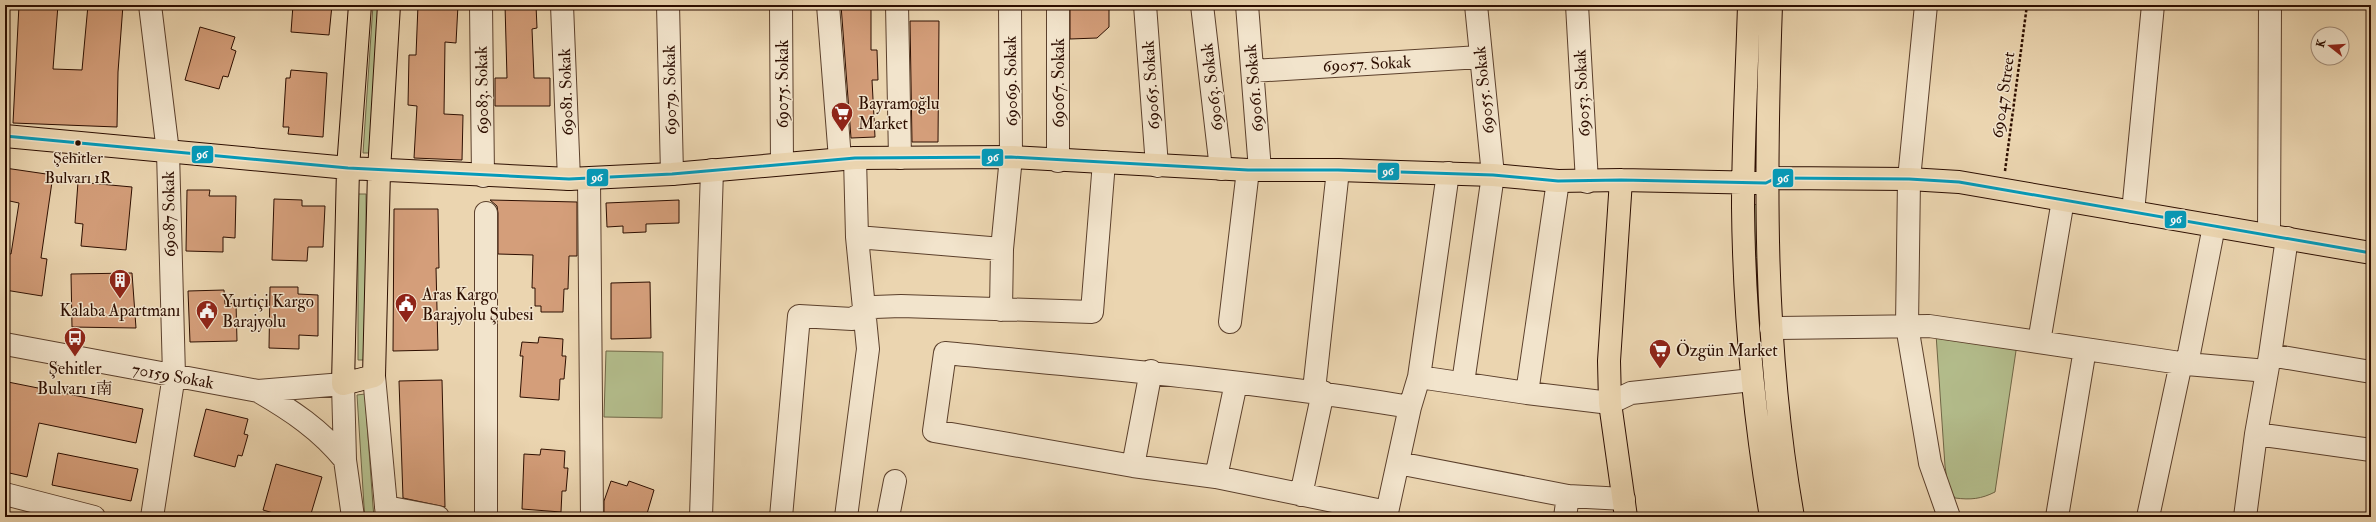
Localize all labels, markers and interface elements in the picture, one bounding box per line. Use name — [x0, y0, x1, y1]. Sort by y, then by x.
north arrow — [2310, 26, 2350, 66]
street label: 69069. Sokak — [1000, 35, 1022, 127]
text: K — [2314, 36, 2329, 49]
street label: 69067. Sokak — [1048, 38, 1069, 128]
street label: 69075. Sokak — [772, 40, 793, 128]
street label: 69065. Sokak — [1137, 40, 1165, 130]
street label: 69063. Sokak — [1196, 42, 1228, 132]
street label: 69061. Sokak — [1240, 43, 1268, 133]
street label: 69079. Sokak — [659, 45, 681, 135]
street label: 69055. Sokak — [1469, 45, 1499, 135]
street label: 69083. Sokak — [471, 46, 493, 134]
street label: 69081. Sokak — [554, 48, 578, 136]
street label: 69053. Sokak — [1569, 49, 1595, 137]
street label: 69047 Street — [1987, 50, 2020, 140]
street label: 69057. Sokak — [1322, 51, 1412, 77]
place label: Bayramoğlu Market — [858, 93, 940, 134]
supermarket icon: Bayramoğlu Market — [829, 100, 855, 133]
marker: Şehitler Bulvarı 1R — [73, 138, 83, 148]
line badge: 96 — [191, 145, 214, 164]
place label: Şehitler Bulvarı 1R — [45, 148, 112, 188]
text: 96 — [195, 148, 209, 161]
line badge: 96 — [981, 148, 1004, 167]
text: 96 — [986, 151, 1000, 164]
line badge: 96 — [1377, 162, 1400, 181]
text: 96 — [1381, 165, 1395, 178]
line badge: 96 — [586, 168, 609, 187]
line badge: 96 — [1772, 168, 1794, 188]
street label: 69087 Sokak — [158, 171, 180, 257]
text: 96 — [590, 171, 604, 184]
text: 96 — [1776, 172, 1790, 185]
line badge: 96 — [2164, 210, 2187, 229]
text: 96 — [2169, 213, 2183, 226]
building icon: Kalaba Apartmanı — [107, 267, 133, 300]
place label: Aras Kargo Barajyolu Şubesi — [421, 284, 534, 326]
place label: Yurtiçi Kargo Barajyolu — [222, 291, 314, 333]
public building icon: Aras Kargo Barajyolu Şubesi — [393, 291, 419, 324]
public building icon: Yurtiçi Kargo Barajyolu — [194, 298, 220, 331]
place label: Kalaba Apartmanı — [60, 300, 181, 322]
bus stop icon: Şehitler Bulvarı 1南 — [62, 325, 88, 358]
supermarket icon: Özgün Market — [1647, 337, 1673, 370]
place label: Özgün Market — [1676, 339, 1778, 361]
place label: Şehitler Bulvarı 1南 — [37, 358, 113, 399]
street label: 70159 Sokak — [130, 358, 216, 394]

